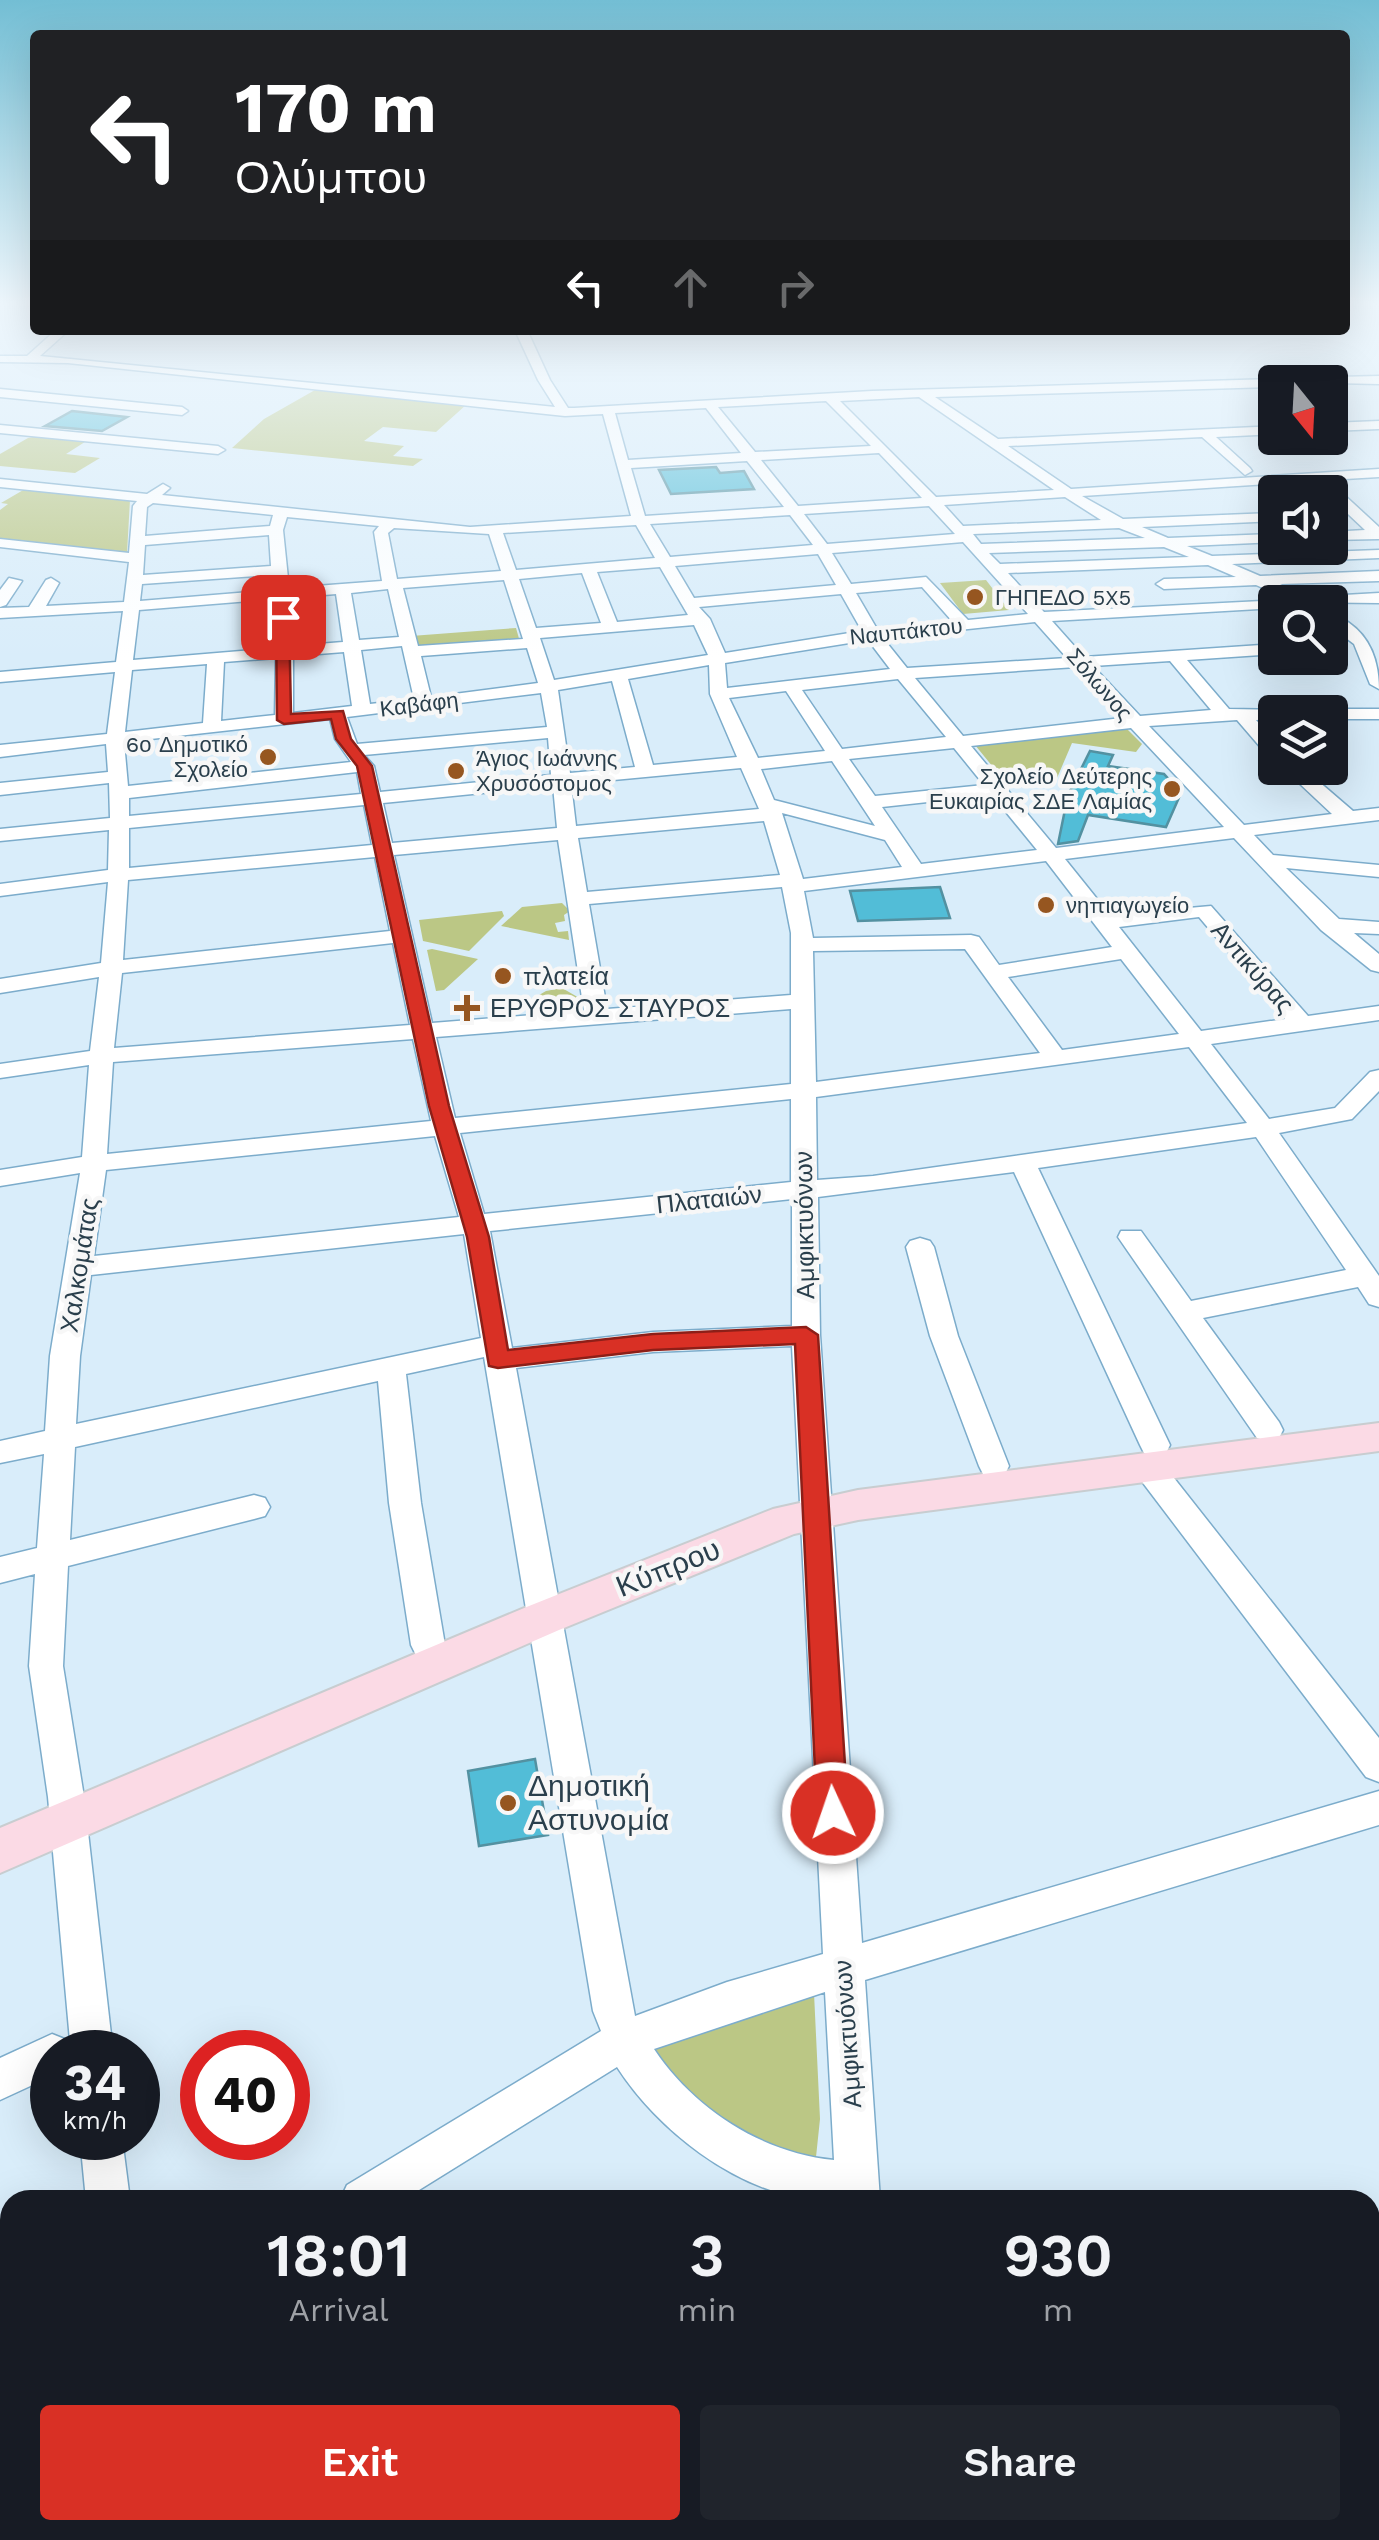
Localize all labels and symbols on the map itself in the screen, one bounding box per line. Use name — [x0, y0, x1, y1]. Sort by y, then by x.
north arrow — [1258, 365, 1348, 455]
pin — [241, 575, 326, 660]
place label: ΓΗΠΕΔΟ 5X5 — [995, 585, 1131, 610]
marker: ΓΗΠΕΔΟ 5X5 — [964, 586, 986, 608]
street label: Ναυπάκτου — [848, 613, 964, 650]
street label: Σόλωνος — [1062, 643, 1138, 725]
street label: Καβάφη — [378, 687, 460, 722]
place label: 6ο Δημοτικό Σχολείο — [126, 732, 248, 782]
marker: 6ο Δημοτικό Σχολείο — [257, 746, 279, 768]
place label: Άγιος Ιωάννης Χρυσόστομος — [476, 746, 617, 796]
marker: Άγιος Ιωάννης Χρυσόστομος — [445, 760, 467, 782]
place label: Σχολείο Δεύτερης Ευκαιρίας ΣΔΕ Λαμίας — [929, 764, 1152, 814]
marker: Σχολείο Δεύτερης Ευκαιρίας ΣΔΕ Λαμίας — [1161, 778, 1183, 800]
place label: νηπιαγωγείο — [1066, 893, 1189, 918]
marker: νηπιαγωγείο — [1035, 894, 1057, 916]
street label: Αντικύρας — [1205, 916, 1300, 1019]
place label: πλατεία — [523, 962, 609, 991]
marker: πλατεία — [492, 965, 514, 987]
place label: ΕΡΥΘΡΟΣ ΣΤΑΥΡΟΣ — [490, 994, 730, 1023]
marker: ΕΡΥΘΡΟΣ ΣΤΑΥΡΟΣ — [454, 995, 480, 1021]
street label: Αμφικτυόνων — [789, 1151, 820, 1299]
street label: Πλαταιών — [655, 1180, 763, 1219]
street label: Χαλκομάτας — [55, 1196, 104, 1334]
street label: Κύπρου — [611, 1531, 725, 1604]
position arrow — [781, 1761, 885, 1865]
place label: Δημοτική Αστυνομία — [528, 1768, 669, 1837]
marker: Δημοτική Αστυνομία — [497, 1792, 519, 1814]
street label: Αμφικτυόνων — [828, 1959, 867, 2109]
speed limit sign: 40 — [180, 2030, 310, 2160]

